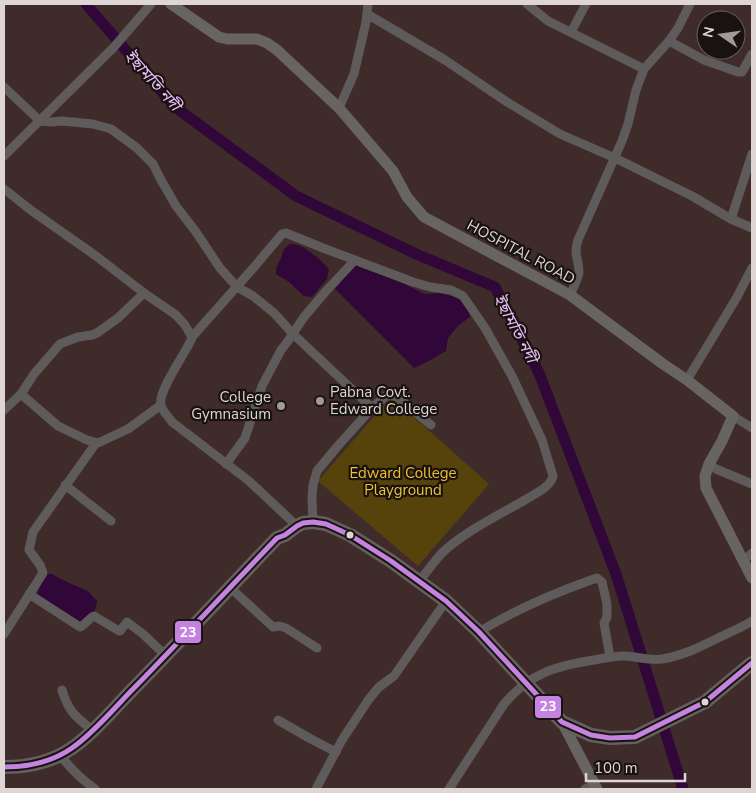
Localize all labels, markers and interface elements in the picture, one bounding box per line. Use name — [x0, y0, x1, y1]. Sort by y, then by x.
north arrow — [696, 10, 746, 60]
text: N — [698, 25, 719, 39]
water label: ইছামতি নদী — [119, 46, 187, 118]
street label: HOSPITAL ROAD — [463, 215, 579, 289]
water label: ইছামতি নদী — [488, 290, 544, 369]
place label: Pabna Covt. Edward College — [330, 382, 437, 419]
place label: College Gymnasium — [191, 387, 271, 424]
marker: Pabna Covt. Edward College — [314, 395, 326, 407]
marker: College Gymnasium — [275, 400, 287, 412]
park label: Edward College Playground — [349, 463, 457, 500]
unlabelled marker — [345, 530, 355, 540]
line badge: 23 — [174, 620, 202, 644]
text: 23 — [180, 623, 196, 642]
line badge: 23 — [534, 695, 562, 719]
text: 23 — [540, 697, 556, 716]
unlabelled marker — [700, 697, 710, 707]
scale bar — [586, 750, 685, 782]
text: 100 m — [594, 758, 638, 778]

